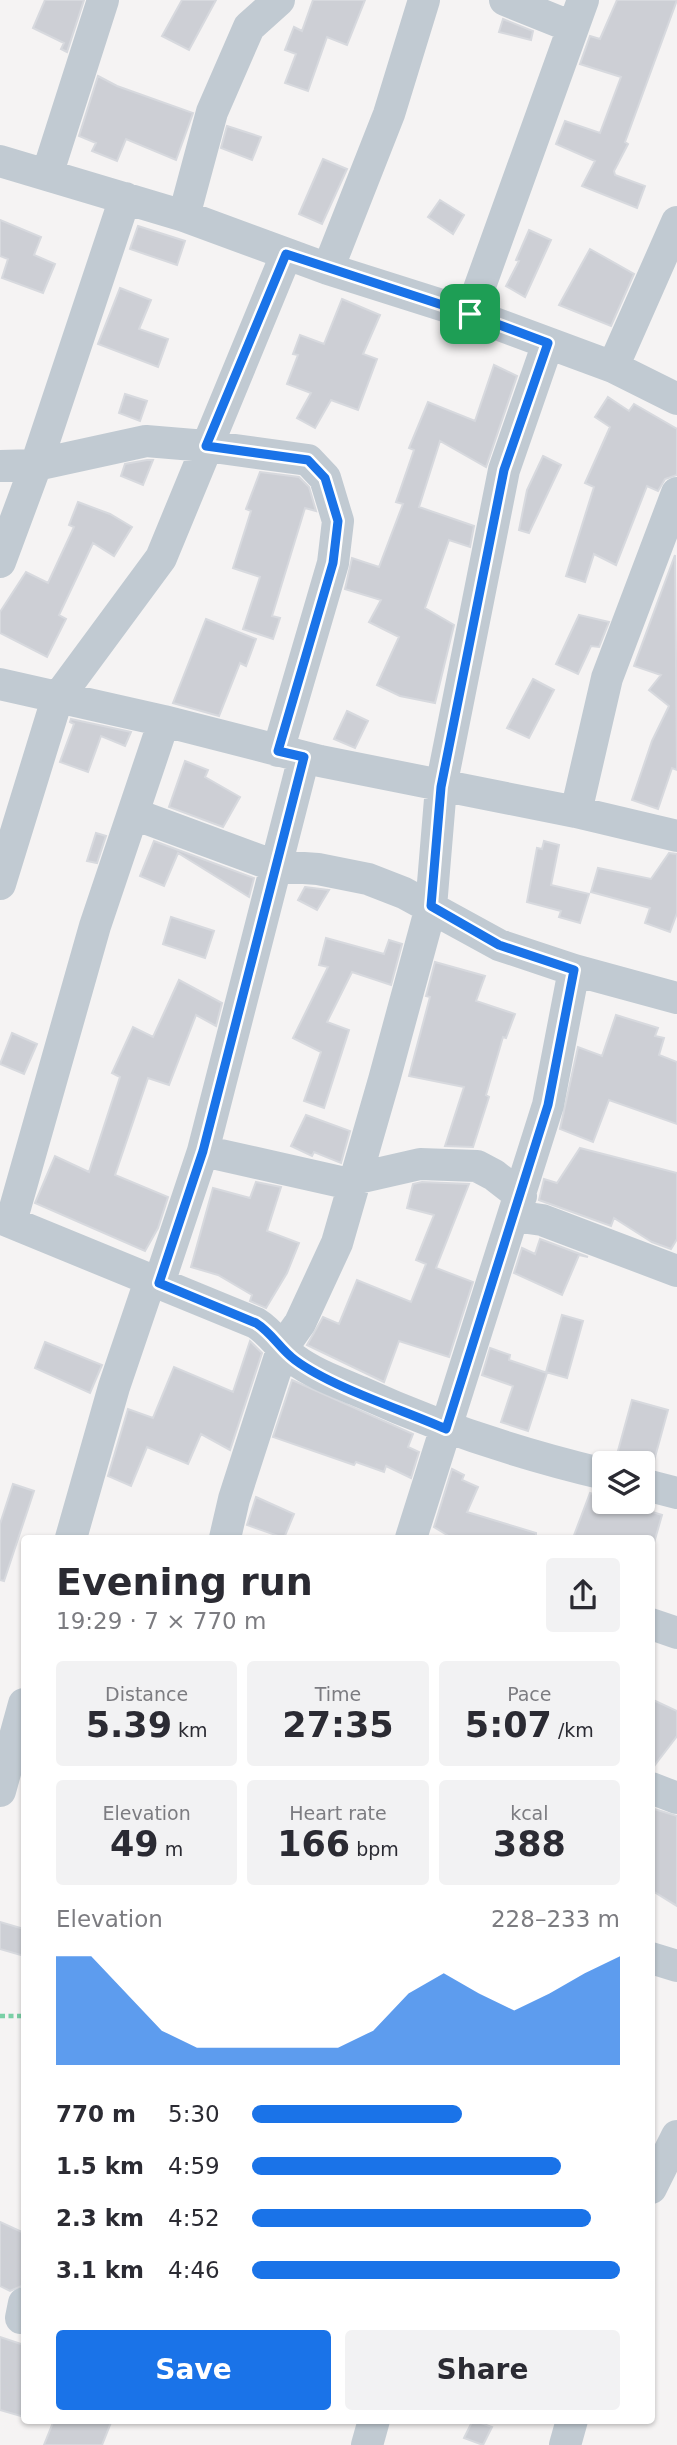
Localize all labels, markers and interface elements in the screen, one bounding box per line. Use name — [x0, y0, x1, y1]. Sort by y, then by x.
pin — [440, 284, 500, 344]
icon: arrive — [451, 295, 489, 333]
map controls — [592, 1451, 655, 1514]
button: layers — [592, 1451, 655, 1514]
button: share — [546, 1558, 620, 1632]
text: Evening run — [56, 1560, 313, 1604]
text: 19:29 · 7 × 770 m — [56, 1608, 266, 1634]
text: Distance — [105, 1683, 188, 1705]
text: Time — [315, 1683, 361, 1705]
text: Pace — [507, 1683, 552, 1705]
text: 5.39 — [86, 1705, 172, 1745]
text: 27:35 — [282, 1705, 394, 1745]
text: 5:07 — [465, 1705, 552, 1745]
text: km — [172, 1719, 208, 1741]
text: /km — [552, 1719, 594, 1741]
text: Elevation — [103, 1802, 191, 1824]
text: Heart rate — [289, 1802, 387, 1824]
text: kcal — [510, 1802, 549, 1824]
text: 49 — [110, 1824, 159, 1864]
text: 166 — [277, 1824, 350, 1864]
text: 388 — [493, 1824, 566, 1864]
text: m — [159, 1838, 183, 1860]
text: bpm — [350, 1838, 399, 1860]
text: Elevation — [56, 1906, 163, 1932]
text: 228–233 m — [491, 1906, 620, 1932]
text: 770 m — [56, 2101, 136, 2127]
text: 5:30 — [168, 2101, 220, 2127]
text: 1.5 km — [56, 2153, 144, 2179]
text: 4:59 — [168, 2153, 220, 2179]
text: 2.3 km — [56, 2205, 144, 2231]
text: 4:52 — [168, 2205, 220, 2231]
text: 3.1 km — [56, 2257, 144, 2283]
text: 4:46 — [168, 2257, 220, 2283]
button: Save — [56, 2330, 331, 2410]
button: Share — [345, 2330, 620, 2410]

